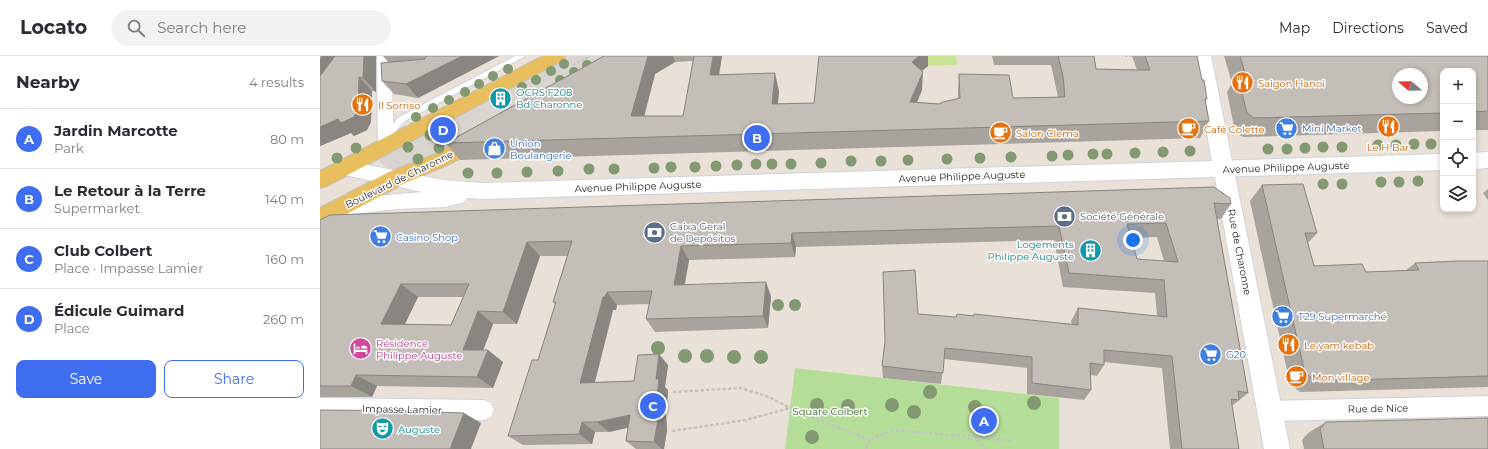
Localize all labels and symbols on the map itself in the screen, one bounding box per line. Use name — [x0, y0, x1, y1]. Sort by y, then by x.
north arrow — [1392, 68, 1428, 104]
restaurant icon: Saigon Hanoi — [1230, 70, 1256, 96]
place label: Saigon Hanoi — [1258, 77, 1325, 90]
building icon: OCRS F208 Bd Charonne — [487, 85, 513, 111]
place label: OCRS F208 Bd Charonne — [516, 86, 582, 111]
restaurant icon: Il Sorriso — [349, 92, 375, 118]
place label: Il Sorriso — [378, 99, 420, 112]
restaurant icon: Le H Bar — [1375, 114, 1401, 140]
pin: D — [430, 115, 456, 145]
supermarket icon: Mini Market — [1274, 115, 1300, 141]
cafe icon: Café Colette — [1175, 116, 1201, 142]
cafe icon: Salon Clema — [987, 120, 1013, 146]
place label: Mini Market — [1302, 122, 1362, 135]
pin: B — [744, 123, 770, 153]
place label: Café Colette — [1204, 123, 1265, 136]
place label: Salon Clema — [1016, 127, 1079, 140]
shop icon: Union Boulangerie — [482, 136, 508, 162]
place label: Union Boulangerie — [510, 137, 571, 162]
place label: Le H Bar — [1367, 141, 1409, 154]
street label: Boulevard de Charonne — [343, 148, 455, 211]
street label: Avenue Philippe Auguste — [1222, 159, 1350, 176]
street label: Avenue Philippe Auguste — [898, 168, 1026, 185]
street label: Avenue Philippe Auguste — [574, 178, 702, 195]
bank icon: Société Générale — [1052, 203, 1078, 229]
street label: Rue de Charonne — [1225, 208, 1254, 296]
place label: Société Générale — [1080, 210, 1164, 223]
bank icon: Caixa Geral de Depósitos — [642, 219, 668, 245]
place label: Caixa Geral de Depósitos — [670, 220, 735, 245]
supermarket icon: Casino Shop — [367, 224, 393, 250]
your location — [1123, 230, 1143, 250]
place label: Casino Shop — [396, 231, 458, 244]
building icon: Logements Philippe Auguste — [1077, 237, 1103, 263]
place label: Logements Philippe Auguste — [988, 238, 1074, 263]
supermarket icon: T29 Supermarché — [1269, 303, 1295, 329]
place label: T29 Supermarché — [1298, 310, 1387, 323]
restaurant icon: Le yam kebab — [1276, 332, 1302, 358]
hotel icon: Résidence Philippe Auguste — [347, 336, 373, 362]
place label: Résidence Philippe Auguste — [376, 337, 462, 362]
place label: Le yam kebab — [1304, 339, 1374, 352]
supermarket icon: G20 — [1197, 341, 1223, 367]
place label: G20 — [1226, 348, 1246, 361]
cafe icon: Mon village — [1284, 364, 1310, 390]
place label: Mon village — [1312, 371, 1369, 384]
pin: C — [640, 391, 666, 421]
street label: Rue de Nice — [1348, 401, 1408, 416]
street label: Impasse Lamier — [362, 402, 442, 417]
park label: Square Colbert — [793, 405, 867, 418]
pin: A — [971, 406, 997, 436]
theatre icon: Auguste — [369, 416, 395, 442]
place label: Auguste — [398, 423, 440, 436]

